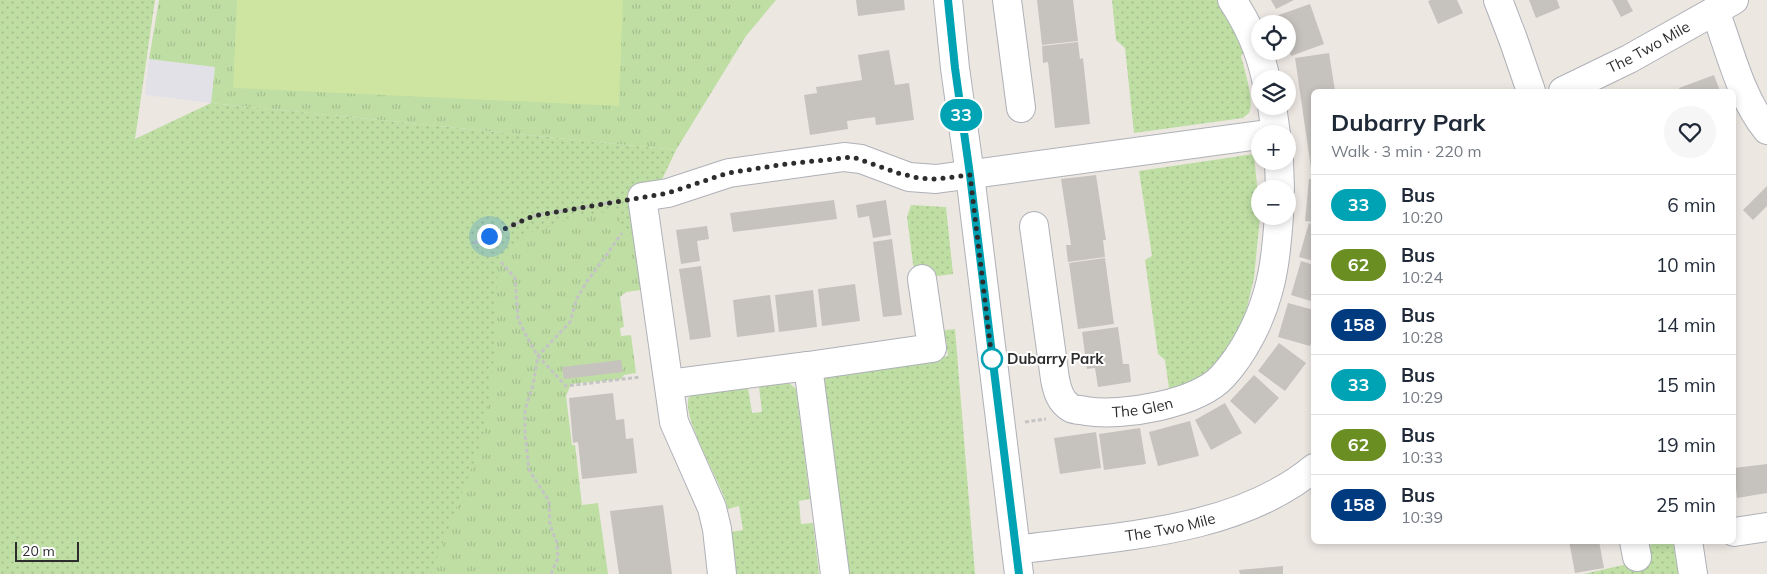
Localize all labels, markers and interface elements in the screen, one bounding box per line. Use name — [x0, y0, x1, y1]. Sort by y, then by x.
map controls — [1251, 15, 1296, 225]
button: locate — [1251, 15, 1296, 60]
street label: The Two Mile — [1604, 17, 1693, 77]
button: layers — [1251, 70, 1296, 115]
line badge: 33 — [938, 99, 984, 131]
text: 33 — [950, 103, 972, 126]
button: heart — [1664, 106, 1716, 158]
text: Dubarry Park — [1331, 107, 1486, 137]
button: + — [1251, 125, 1296, 170]
text: Walk · 3 min · 220 m — [1331, 141, 1482, 161]
button: − — [1251, 180, 1296, 225]
text: Bus — [1401, 183, 1435, 207]
text: 33 — [1348, 193, 1369, 216]
text: 6 min — [1667, 193, 1716, 217]
text: 10:20 — [1401, 207, 1443, 227]
your location — [477, 224, 502, 249]
text: Bus — [1401, 243, 1435, 267]
text: 62 — [1348, 253, 1369, 276]
text: 10 min — [1656, 253, 1716, 277]
text: 10:24 — [1401, 267, 1443, 287]
text: Bus — [1401, 303, 1435, 327]
text: 158 — [1342, 313, 1375, 336]
text: 14 min — [1656, 313, 1716, 337]
text: 10:28 — [1401, 327, 1443, 347]
marker: Dubarry Park — [981, 348, 1003, 370]
place label: Dubarry Park — [1007, 349, 1104, 368]
text: Bus — [1401, 363, 1435, 387]
text: 33 — [1348, 373, 1369, 396]
text: 15 min — [1656, 373, 1716, 397]
text: 10:29 — [1401, 387, 1443, 407]
street label: The Glen — [1112, 393, 1175, 421]
text: Bus — [1401, 423, 1435, 447]
text: 62 — [1348, 433, 1369, 456]
text: 19 min — [1656, 433, 1716, 457]
text: 10:33 — [1401, 447, 1443, 467]
text: Bus — [1401, 483, 1435, 507]
text: 158 — [1342, 493, 1375, 516]
text: 25 min — [1656, 493, 1716, 517]
text: 10:39 — [1401, 507, 1443, 527]
street label: The Two Mile — [1124, 508, 1218, 545]
scale bar — [15, 539, 79, 562]
text: 20 m — [22, 542, 55, 560]

